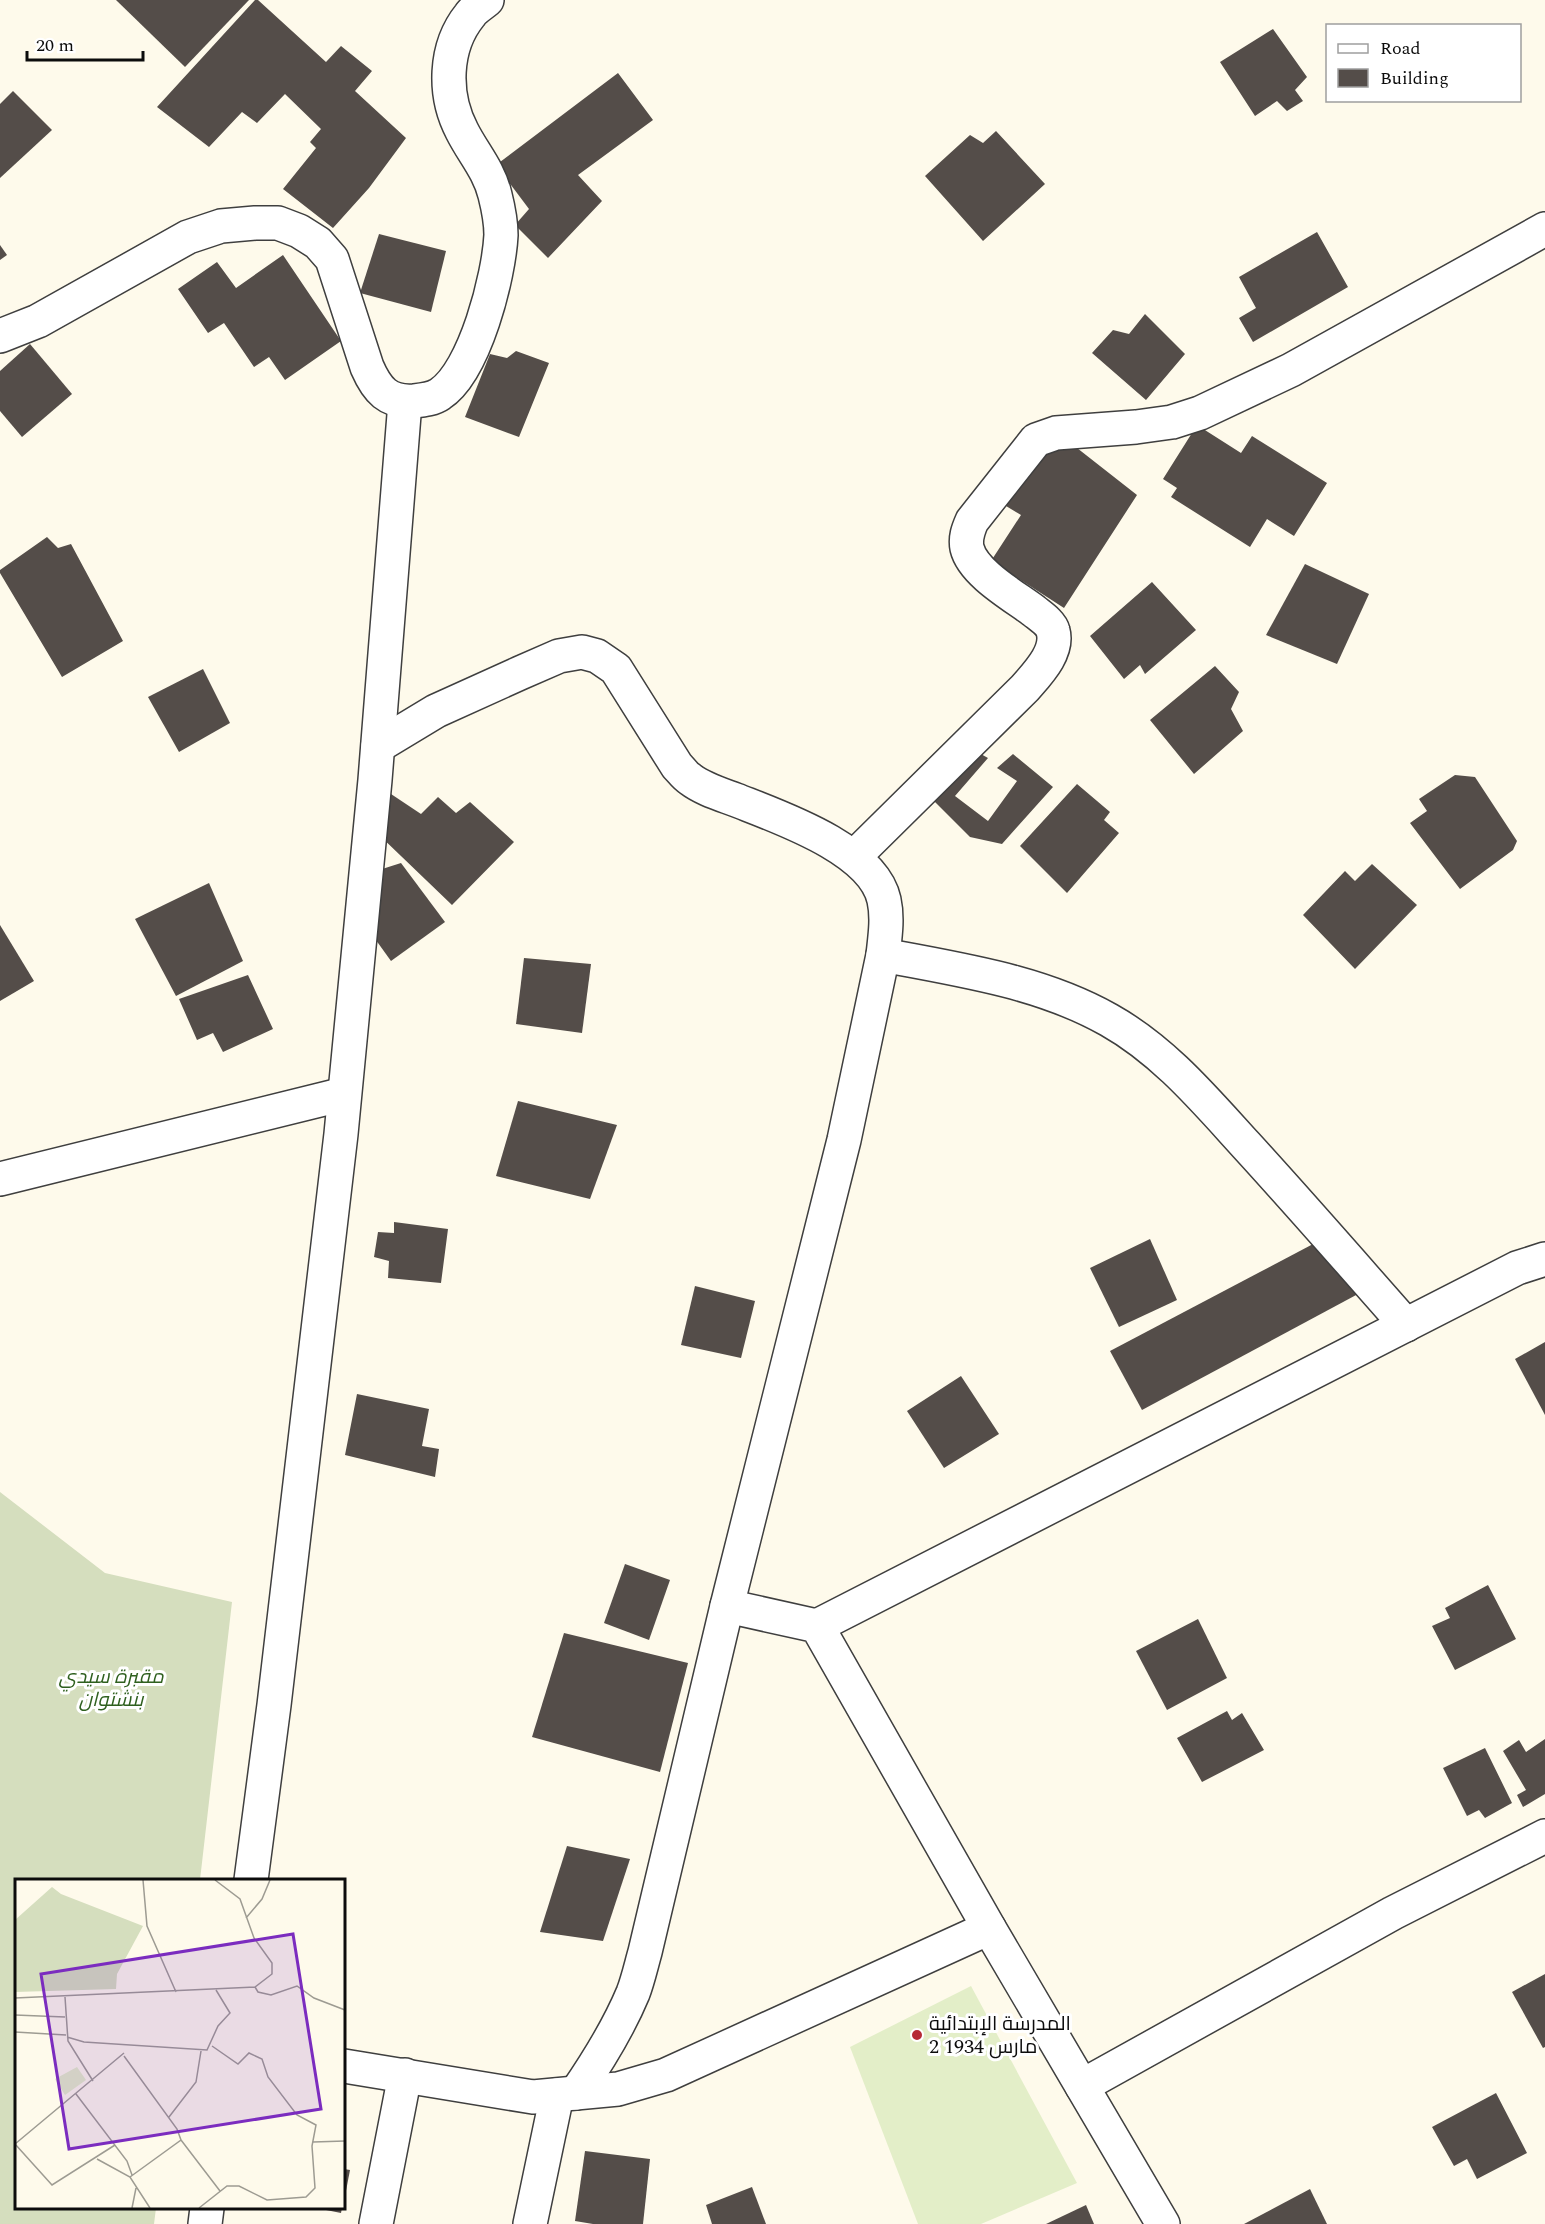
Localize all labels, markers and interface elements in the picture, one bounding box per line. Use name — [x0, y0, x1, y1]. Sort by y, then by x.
scale bar — [27, 24, 142, 62]
legend — [1326, 24, 1521, 102]
text: 20 m — [36, 32, 74, 59]
text: Road — [1380, 35, 1421, 62]
text: Building — [1380, 65, 1449, 92]
park label: مقبرة سيدي بنشتوان — [59, 1662, 165, 1715]
inset map — [15, 1879, 345, 2209]
place label: المدرسة الإبتدائية 2 مارس 1934 — [929, 2009, 1071, 2062]
marker: المدرسة الإبتدائية 2 مارس 1934 — [910, 2028, 924, 2042]

